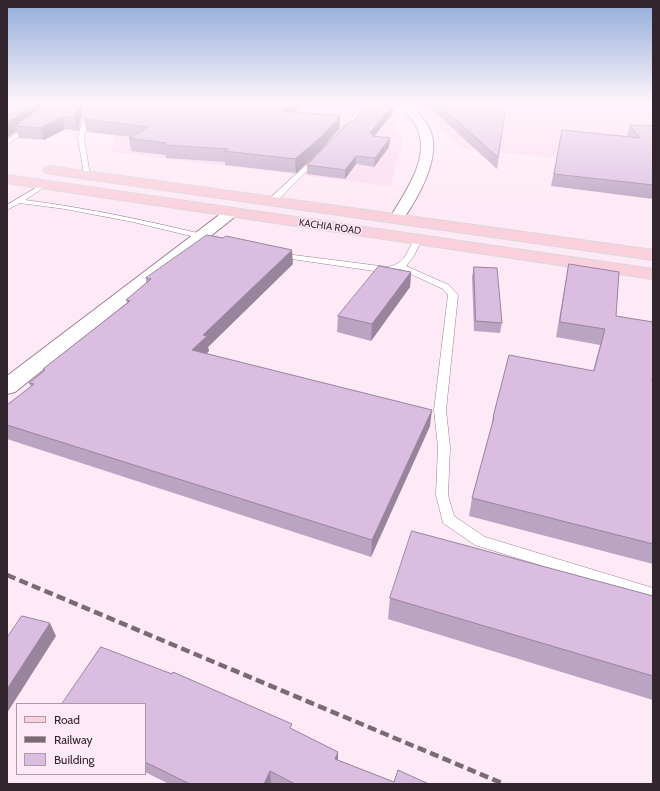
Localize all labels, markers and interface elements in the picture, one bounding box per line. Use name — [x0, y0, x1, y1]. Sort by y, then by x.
street label: KACHIA ROAD — [298, 217, 362, 237]
legend — [16, 703, 146, 775]
text: Road — [54, 712, 80, 727]
text: Railway — [54, 732, 92, 747]
text: Building — [54, 752, 95, 767]

